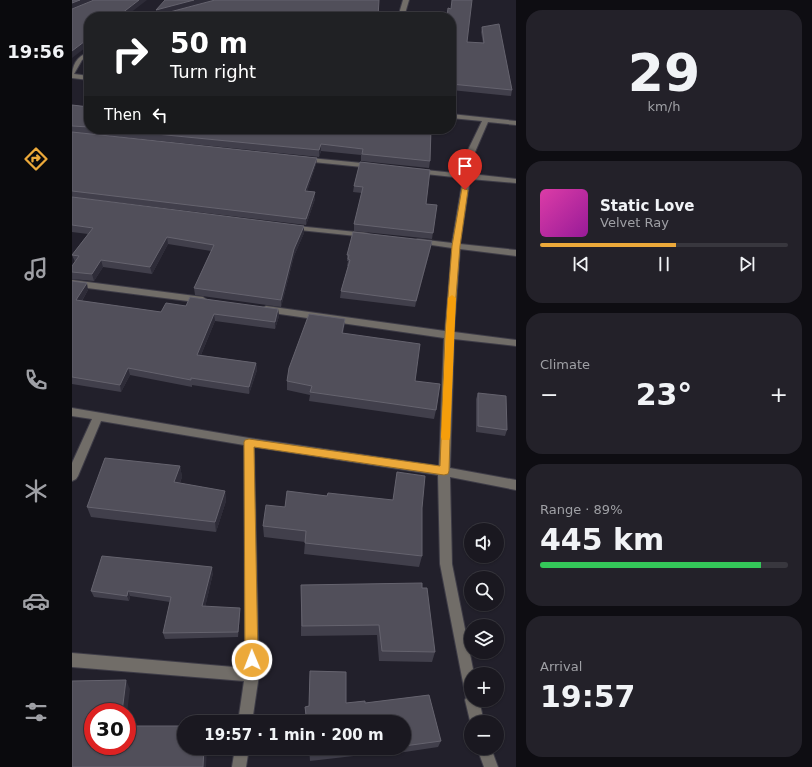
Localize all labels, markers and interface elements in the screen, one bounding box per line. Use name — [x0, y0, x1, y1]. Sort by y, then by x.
text: 50 m — [170, 27, 248, 60]
icon: right — [104, 28, 156, 80]
text: 19:56 — [7, 41, 65, 62]
text: 29 — [628, 43, 700, 103]
text: Turn right — [170, 61, 256, 82]
text: km/h — [648, 99, 680, 114]
icon: left — [149, 104, 171, 126]
text: Then — [104, 106, 141, 124]
icon: directions — [22, 145, 50, 173]
pin — [448, 149, 482, 190]
icon: arrive — [454, 155, 476, 177]
text: Static Love — [600, 197, 694, 215]
text: Velvet Ray — [600, 215, 669, 230]
icon: previous — [570, 253, 592, 275]
icon: pause — [653, 253, 675, 275]
icon: next — [736, 253, 758, 275]
icon: music — [22, 255, 50, 283]
text: Climate — [540, 357, 590, 372]
icon: phone — [22, 366, 50, 394]
text: 23° — [636, 377, 692, 412]
text: − — [540, 382, 558, 407]
text: + — [770, 382, 788, 407]
icon: climate — [22, 477, 50, 505]
text: Range · 89% — [540, 502, 623, 517]
text: 445 km — [540, 522, 664, 557]
map controls — [464, 523, 504, 755]
button: sound — [464, 523, 504, 563]
button: search — [464, 571, 504, 611]
icon: car — [22, 587, 50, 615]
button: layers — [464, 619, 504, 659]
position arrow — [231, 639, 273, 681]
text: Arrival — [540, 659, 582, 674]
button: + — [464, 667, 504, 707]
text: 19:57 — [540, 679, 636, 714]
icon: filters — [22, 698, 50, 726]
speed limit sign: 30 — [84, 703, 136, 755]
button: − — [464, 715, 504, 755]
text: 19:57 · 1 min · 200 m — [204, 726, 384, 744]

